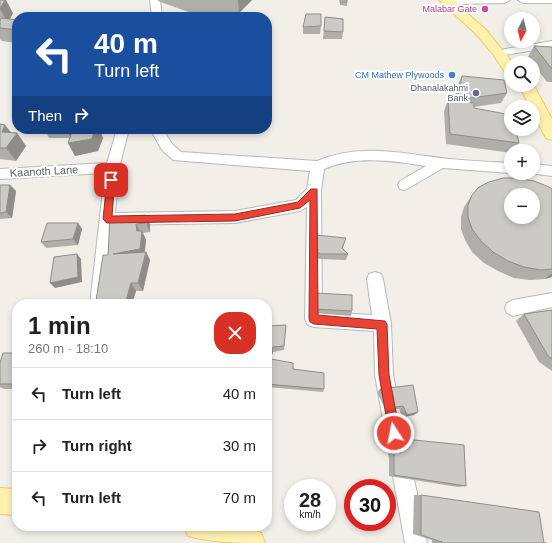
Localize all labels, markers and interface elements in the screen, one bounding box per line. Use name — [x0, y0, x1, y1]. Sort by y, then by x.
place label: Malabar Gate — [422, 4, 477, 14]
marker: Malabar Gate — [480, 4, 490, 14]
north arrow — [504, 12, 540, 48]
map controls — [504, 12, 540, 224]
icon: left — [28, 28, 80, 80]
text: 40 m — [94, 28, 158, 59]
button: search — [504, 56, 540, 92]
text: Turn left — [94, 61, 159, 81]
place label: CM Mathew Plywoods — [355, 70, 444, 80]
marker: CM Mathew Plywoods — [447, 70, 457, 80]
place label: Dhanalakahmi Bank — [410, 83, 468, 103]
marker: Dhanalakahmi Bank — [471, 88, 481, 98]
button: layers — [504, 100, 540, 136]
icon: right — [70, 104, 92, 126]
text: Then — [28, 107, 62, 124]
button: + — [504, 144, 540, 180]
street label: Kaanoth Lane — [9, 163, 79, 179]
pin — [94, 163, 128, 197]
icon: arrive — [100, 169, 122, 191]
button: − — [504, 188, 540, 224]
text: 1 min — [28, 312, 91, 339]
button: close — [214, 312, 256, 354]
text: 260 m · 18:10 — [28, 341, 108, 356]
icon: left — [28, 383, 50, 405]
text: Turn left — [62, 385, 121, 402]
text: 40 m — [223, 385, 256, 402]
position arrow — [373, 412, 415, 454]
icon: right — [28, 435, 50, 457]
text: Turn right — [62, 437, 132, 454]
text: 30 m — [223, 437, 256, 454]
speed limit sign: 30 — [344, 479, 396, 531]
icon: left — [28, 487, 50, 509]
text: Turn left — [62, 489, 121, 506]
text: 70 m — [223, 489, 256, 506]
text: 28 — [299, 489, 321, 511]
text: km/h — [299, 509, 321, 520]

